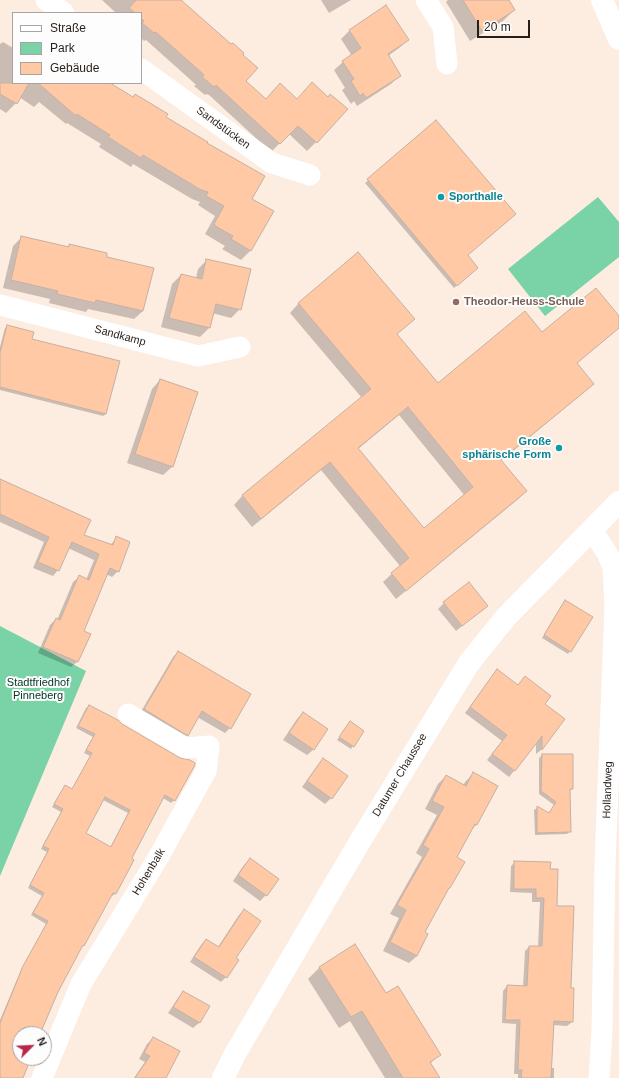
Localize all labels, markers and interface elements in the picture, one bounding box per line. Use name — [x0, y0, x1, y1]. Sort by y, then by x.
legend — [12, 12, 142, 84]
scale bar — [479, 12, 532, 38]
text: 20 m — [484, 20, 511, 34]
text: Straße — [50, 21, 86, 35]
text: Park — [50, 41, 75, 55]
text: Gebäude — [50, 61, 99, 75]
street label: Sandstücken — [193, 104, 253, 152]
place label: Sporthalle — [449, 190, 503, 204]
marker: Sporthalle — [436, 192, 446, 202]
place label: Theodor-Heuss-Schule — [464, 295, 584, 309]
marker: Theodor-Heuss-Schule — [451, 297, 461, 307]
street label: Sandkamp — [93, 323, 147, 349]
place label: Große sphärische Form — [462, 435, 551, 461]
marker: Große sphärische Form — [554, 443, 564, 453]
park label: Stadtfriedhof Pinneberg — [7, 676, 69, 702]
street label: Datumer Chaussee — [370, 731, 430, 819]
street label: Hollandweg — [600, 761, 616, 819]
street label: Hohenbalk — [130, 846, 168, 898]
north arrow — [12, 1026, 52, 1066]
text: N — [35, 1035, 49, 1048]

